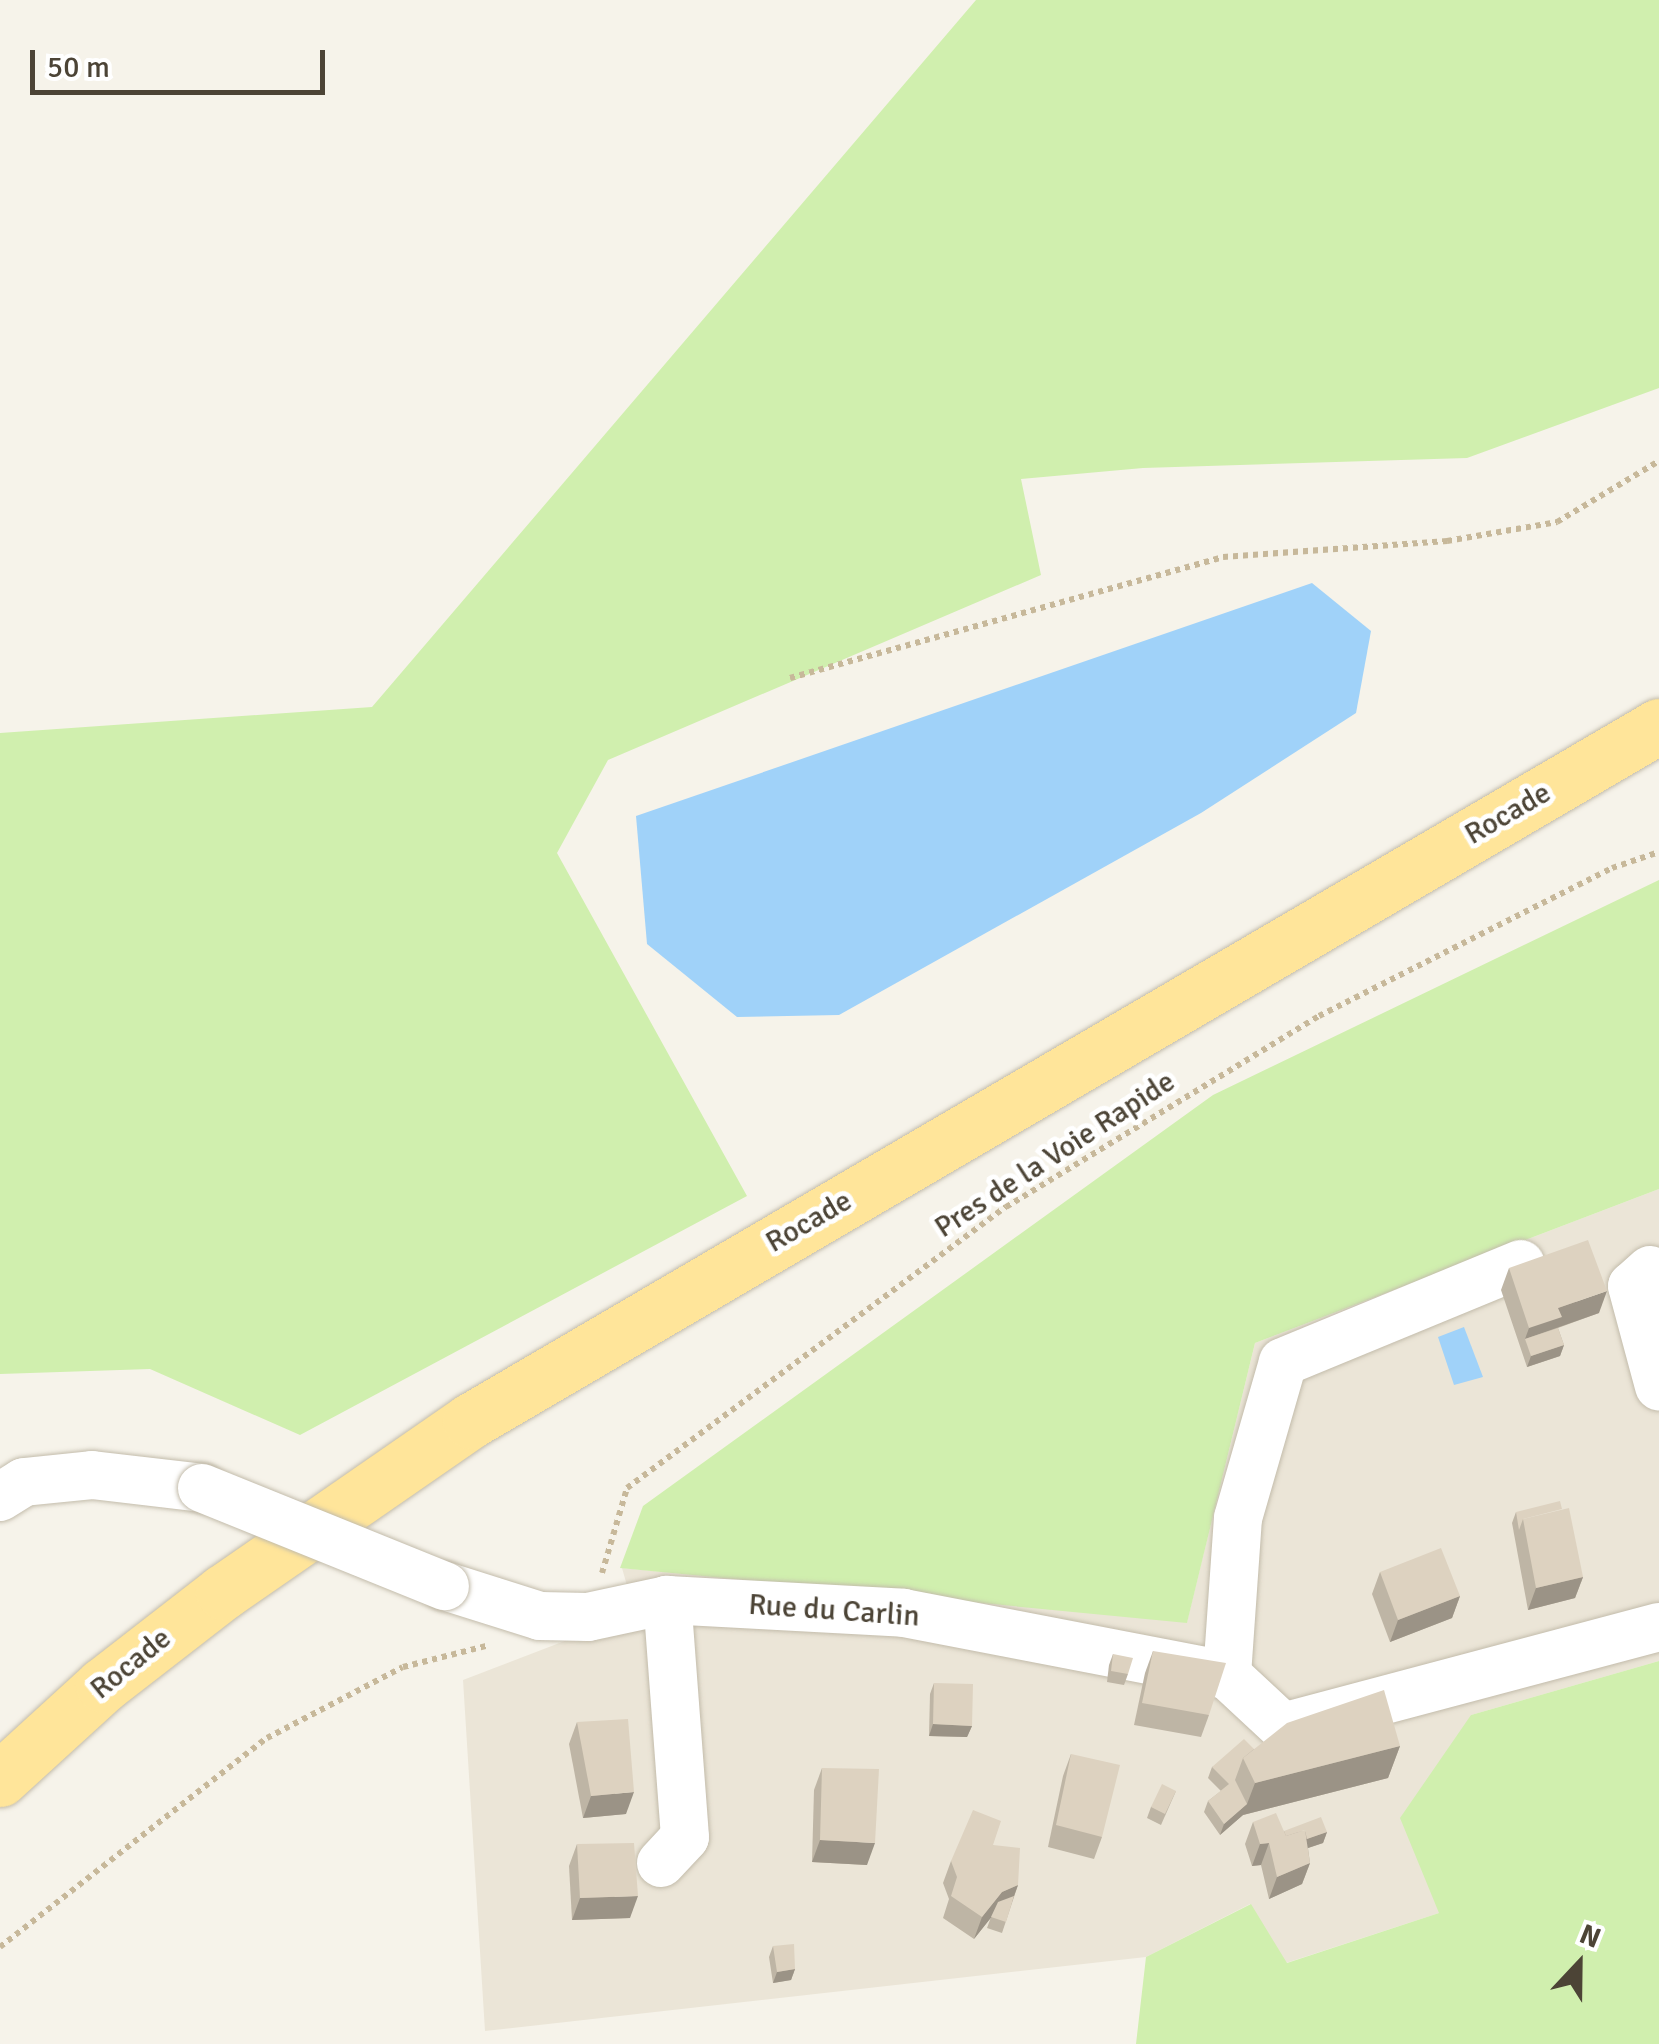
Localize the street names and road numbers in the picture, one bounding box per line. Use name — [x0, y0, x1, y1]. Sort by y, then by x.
street label: Rocade — [1459, 775, 1557, 853]
street label: Pres de la Voie Rapide — [928, 1064, 1182, 1246]
street label: Rocade — [760, 1183, 858, 1261]
street label: Rue du Carlin — [747, 1587, 921, 1635]
street label: Rocade — [83, 1621, 179, 1707]

